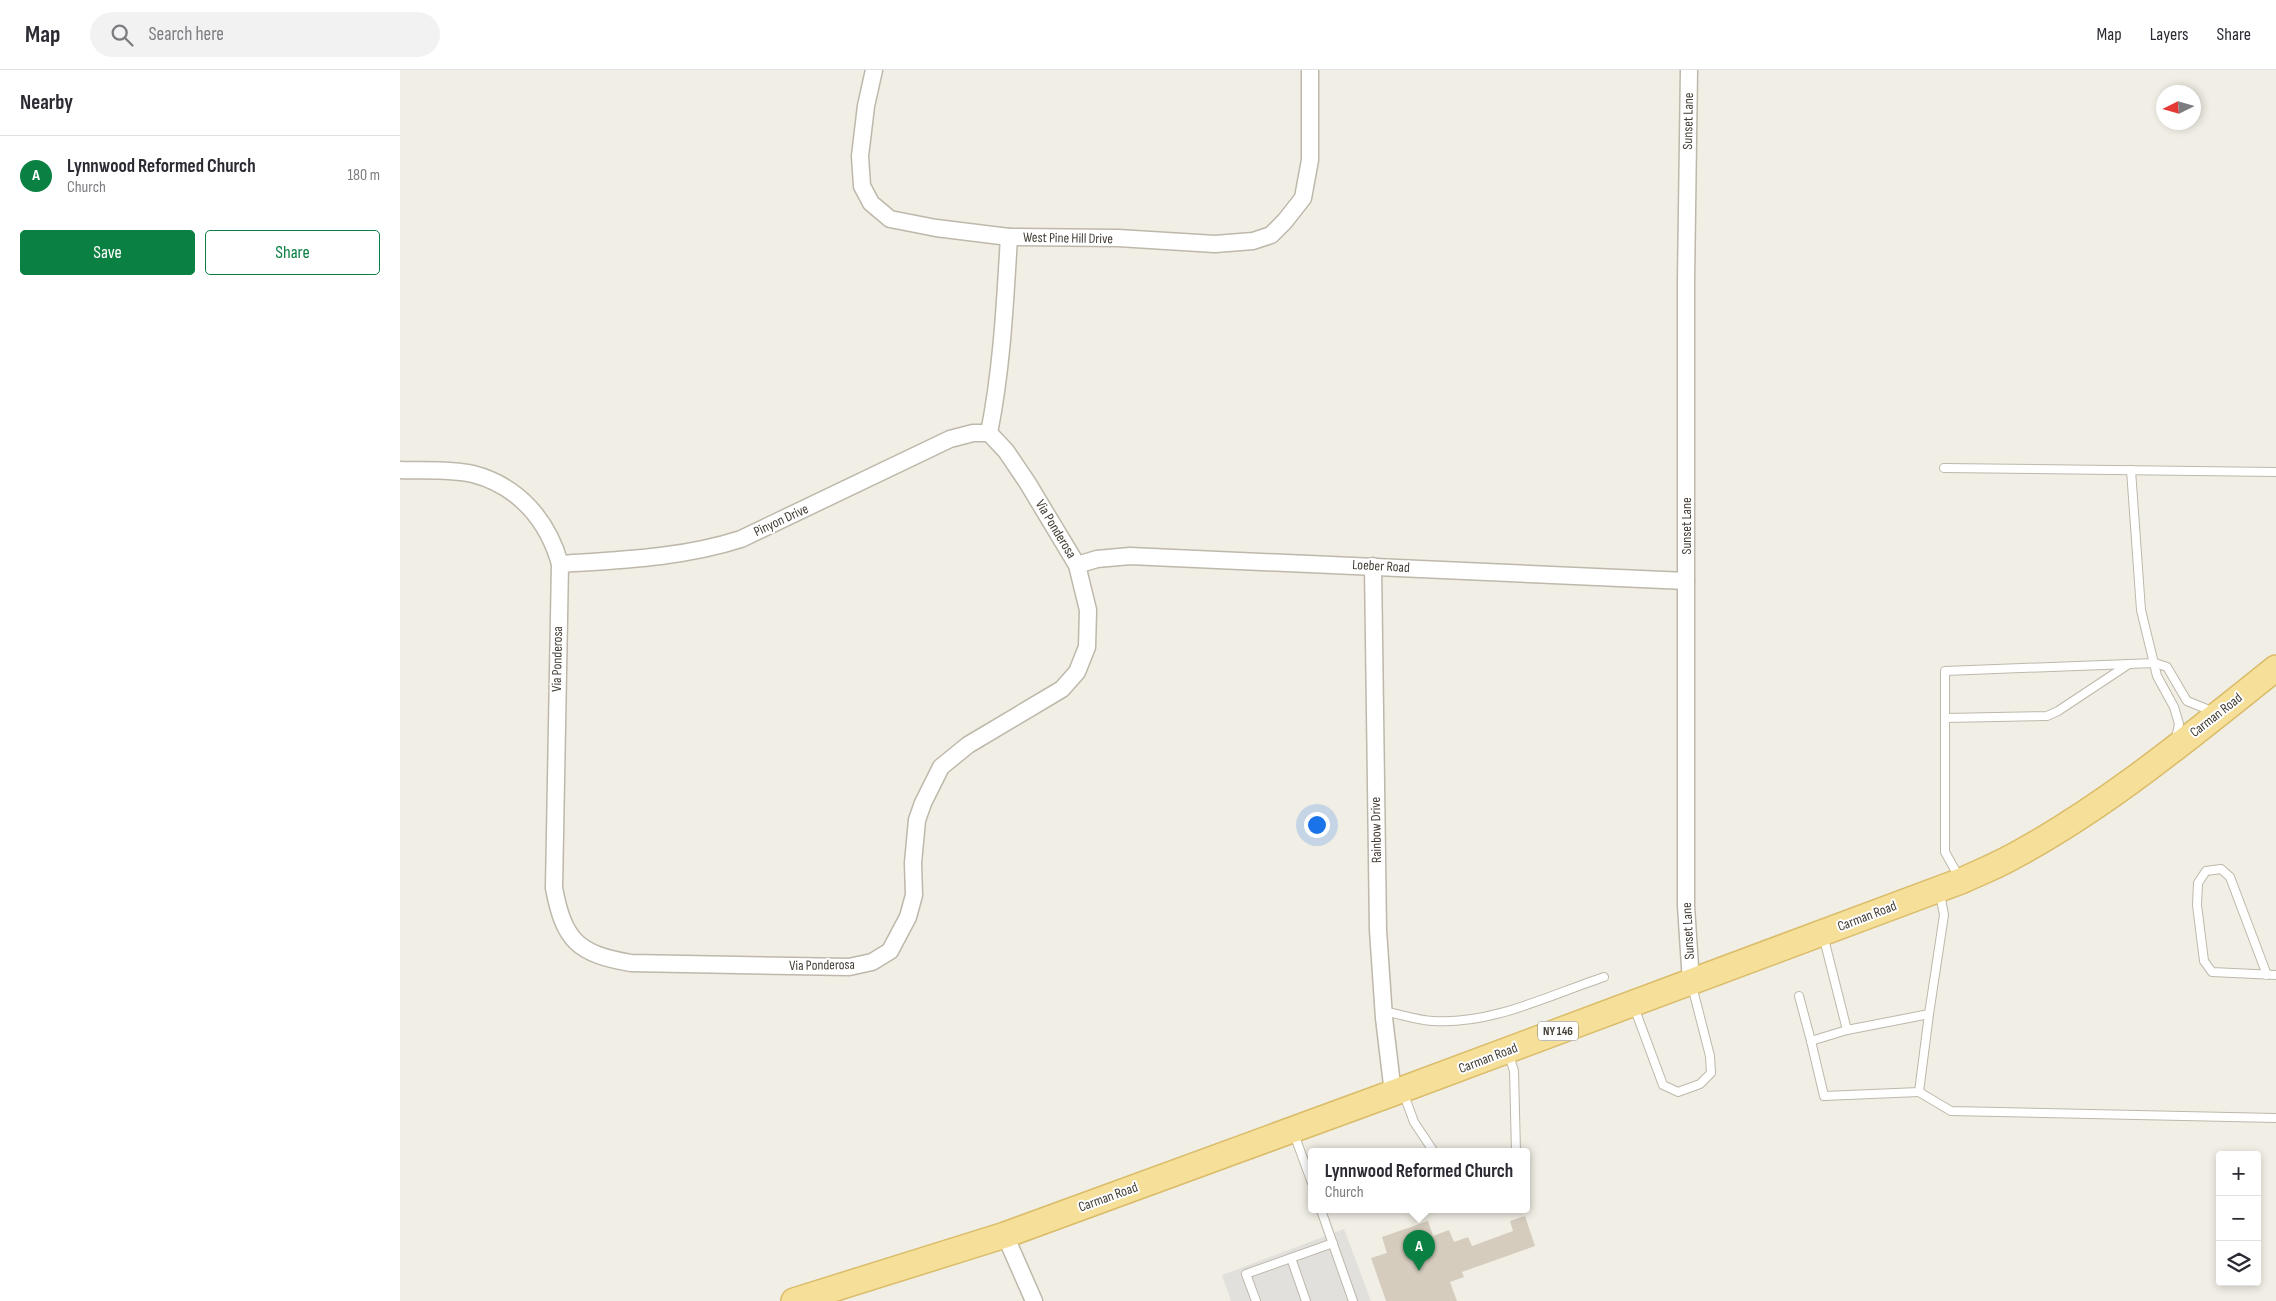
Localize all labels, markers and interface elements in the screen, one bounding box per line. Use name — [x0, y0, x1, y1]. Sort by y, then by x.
search box — [90, 12, 440, 57]
text: Map — [25, 20, 60, 49]
icon: search — [108, 21, 136, 49]
text: Search here — [148, 23, 224, 46]
text: Map — [2097, 24, 2122, 45]
text: Layers — [2150, 24, 2189, 45]
text: Share — [2217, 24, 2251, 45]
north arrow — [2156, 85, 2201, 130]
text: Nearby — [20, 90, 73, 115]
street label: Sunset Lane — [1679, 92, 1697, 150]
text: Lynnwood Reformed Church — [67, 155, 256, 178]
text: A — [32, 166, 40, 185]
text: 180 m — [347, 166, 380, 185]
text: Church — [67, 178, 106, 197]
street label: West Pine Hill Drive — [1023, 229, 1113, 247]
button: Save — [20, 230, 195, 275]
button: Share — [205, 230, 380, 275]
street label: Via Ponderosa — [1032, 496, 1080, 562]
street label: Sunset Lane — [1678, 497, 1695, 555]
street label: Pinyon Drive — [751, 500, 811, 540]
street label: Loeber Road — [1352, 556, 1410, 576]
street label: Via Ponderosa — [548, 626, 566, 692]
street label: Carman Road — [2186, 689, 2246, 741]
street label: Rainbow Drive — [1367, 797, 1385, 863]
your location — [1304, 812, 1330, 838]
street label: Carman Road — [1835, 897, 1899, 935]
street label: Sunset Lane — [1678, 902, 1698, 960]
street label: Via Ponderosa — [789, 956, 855, 974]
road number: NY 146 — [1538, 1021, 1578, 1040]
street label: Carman Road — [1456, 1039, 1520, 1077]
popup — [1308, 1148, 1530, 1213]
map controls — [2216, 1151, 2261, 1286]
button: + — [2216, 1151, 2261, 1196]
text: Lynnwood Reformed Church — [1325, 1160, 1513, 1183]
street label: Carman Road — [1076, 1178, 1140, 1216]
text: Church — [1325, 1183, 1364, 1202]
button: − — [2216, 1196, 2261, 1241]
pin: A — [1403, 1230, 1435, 1271]
button: layers — [2216, 1241, 2261, 1286]

